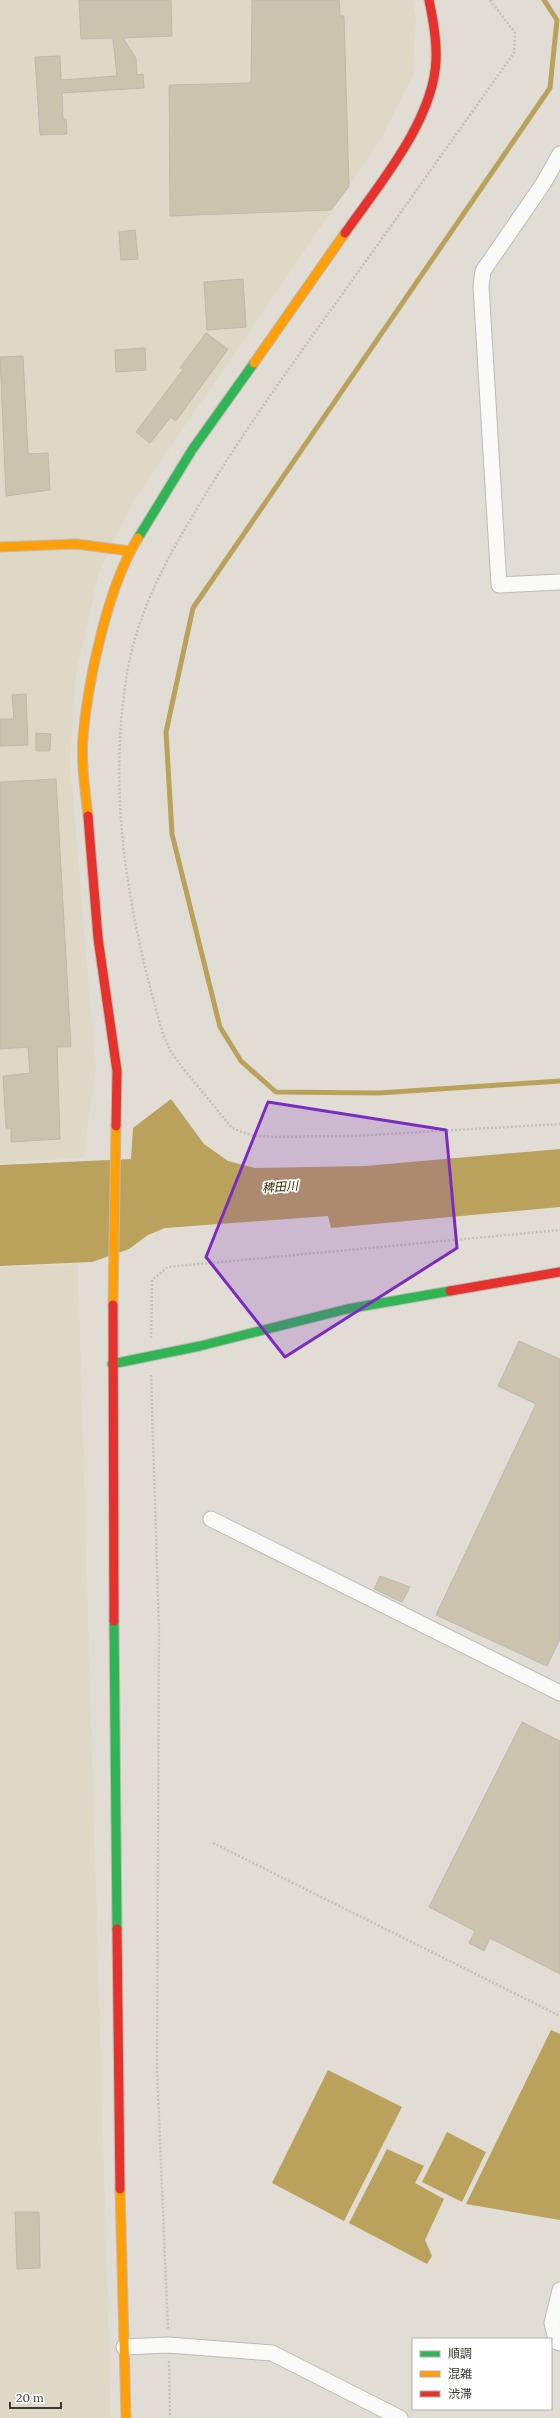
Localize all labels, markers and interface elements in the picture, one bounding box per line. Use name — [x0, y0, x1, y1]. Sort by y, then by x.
water label: 稗田川 — [261, 1178, 300, 1195]
legend — [412, 2338, 552, 2410]
text: 順調 — [448, 2346, 472, 2361]
text: 混雑 — [448, 2366, 472, 2381]
scale bar — [10, 2384, 61, 2410]
text: 渋滞 — [448, 2386, 472, 2401]
text: 20 m — [16, 2390, 44, 2405]

